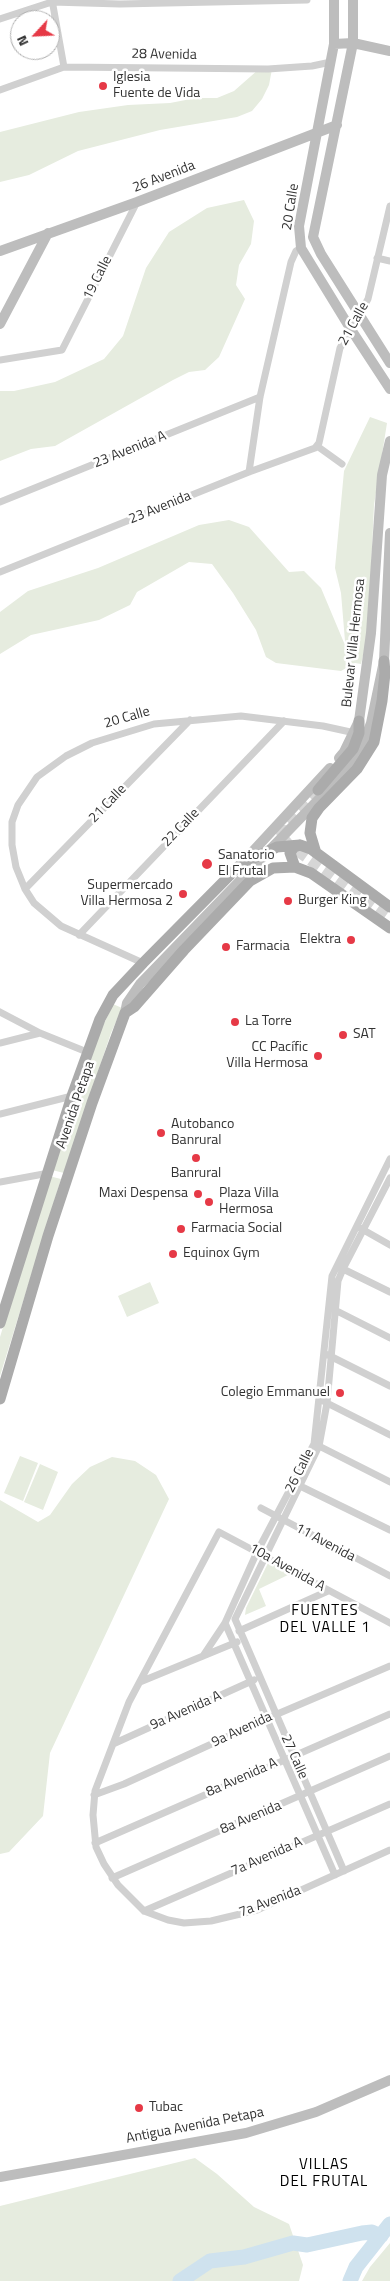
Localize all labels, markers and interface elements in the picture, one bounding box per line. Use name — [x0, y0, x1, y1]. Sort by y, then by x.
north arrow — [10, 10, 60, 60]
text: N — [10, 32, 33, 50]
street label: 28 Avenida — [131, 46, 197, 64]
place label: Iglesia Fuente de Vida — [113, 70, 200, 102]
marker: Iglesia Fuente de Vida — [97, 80, 109, 92]
street label: 26 Avenida — [130, 157, 198, 197]
street label: 20 Calle — [279, 183, 303, 231]
street label: 19 Calle — [80, 253, 116, 303]
street label: 21 Calle — [335, 299, 373, 349]
street label: 23 Avenida A — [91, 428, 169, 472]
street label: 23 Avenida — [126, 488, 194, 528]
street label: Bulevar Villa Hermosa — [339, 578, 369, 708]
street label: 20 Calle — [102, 703, 152, 733]
street label: 21 Calle — [86, 781, 130, 827]
street label: 22 Calle — [159, 805, 203, 851]
place label: Sanatorio El Frutal — [218, 848, 275, 880]
marker: Sanatorio El Frutal — [200, 857, 214, 871]
place label: Supermercado Villa Hermosa 2 — [80, 878, 173, 910]
marker: Supermercado Villa Hermosa 2 — [177, 888, 189, 900]
place label: Burger King — [298, 893, 367, 909]
marker: Burger King — [282, 895, 294, 907]
place label: Elektra — [299, 932, 341, 948]
marker: Elektra — [345, 934, 357, 946]
place label: Farmacia — [236, 939, 290, 955]
marker: Farmacia — [220, 941, 232, 953]
place label: La Torre — [245, 1014, 292, 1030]
marker: La Torre — [229, 1016, 241, 1028]
place label: SAT — [353, 1027, 375, 1043]
marker: SAT — [337, 1029, 349, 1041]
place label: CC Pacífic Villa Hermosa — [226, 1040, 308, 1072]
marker: CC Pacífic Villa Hermosa — [312, 1050, 324, 1062]
street label: Avenida Petapa — [53, 1059, 99, 1151]
place label: Autobanco Banrural — [171, 1117, 234, 1150]
marker: Autobanco Banrural — [155, 1127, 167, 1139]
marker: Banrural — [190, 1152, 202, 1164]
place label: Banrural — [171, 1166, 221, 1182]
place label: Maxi Despensa — [99, 1186, 188, 1202]
place label: Plaza Villa Hermosa — [219, 1186, 279, 1218]
marker: Maxi Despensa — [192, 1188, 204, 1200]
marker: Plaza Villa Hermosa — [203, 1196, 215, 1208]
place label: Farmacia Social — [191, 1221, 282, 1237]
marker: Farmacia Social — [175, 1223, 187, 1235]
place label: Equinox Gym — [183, 1246, 260, 1262]
marker: Equinox Gym — [167, 1248, 179, 1260]
place label: Colegio Emmanuel — [221, 1385, 330, 1401]
marker: Colegio Emmanuel — [334, 1387, 346, 1399]
street label: 26 Calle — [282, 1446, 318, 1496]
street label: 11 Avenida — [292, 1520, 358, 1566]
street label: 10a Avenida A — [246, 1540, 328, 1596]
district label: FUENTES DEL VALLE 1 — [278, 1602, 372, 1637]
street label: 9a Avenida A — [148, 1688, 224, 1734]
street label: 9a Avenida — [209, 1709, 275, 1751]
street label: 27 Calle — [277, 1732, 311, 1782]
street label: 8a Avenida A — [204, 1755, 280, 1801]
street label: 8a Avenida — [218, 1798, 284, 1838]
street label: 7a Avenida A — [229, 1834, 305, 1880]
street label: 7a Avenida — [237, 1883, 303, 1921]
place label: Tubac — [149, 2100, 183, 2116]
marker: Tubac — [133, 2102, 145, 2114]
street label: Antigua Avenida Petapa — [125, 2104, 265, 2148]
district label: VILLAS DEL FRUTAL — [278, 2156, 370, 2191]

